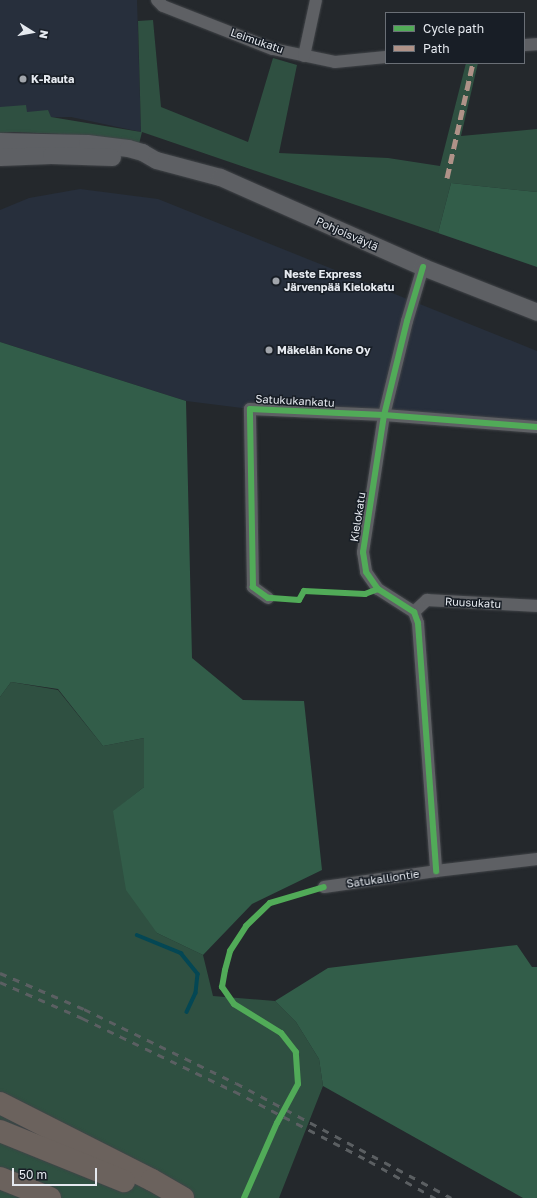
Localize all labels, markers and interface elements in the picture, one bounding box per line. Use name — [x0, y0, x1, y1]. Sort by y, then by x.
north arrow — [12, 12, 52, 52]
legend — [385, 12, 525, 64]
text: Cycle path — [423, 21, 484, 36]
street label: Leimukatu — [229, 26, 285, 56]
text: N — [37, 29, 51, 40]
text: Path — [423, 41, 450, 56]
place label: K-Rauta — [31, 72, 74, 86]
marker: K-Rauta — [18, 74, 28, 84]
street label: Pohjoisväylä — [314, 214, 380, 254]
place label: Neste Express Järvenpää Kielokatu — [284, 268, 394, 294]
marker: Neste Express Järvenpää Kielokatu — [271, 276, 281, 286]
place label: Mäkelän Kone Oy — [277, 343, 371, 357]
marker: Mäkelän Kone Oy — [264, 345, 274, 355]
street label: Satukukankatu — [255, 392, 335, 410]
street label: Kielokatu — [348, 491, 368, 543]
street label: Ruusukatu — [445, 595, 501, 611]
street label: Satukalliontie — [346, 867, 420, 891]
scale bar — [14, 1160, 99, 1186]
text: 50 m — [19, 1167, 47, 1182]

